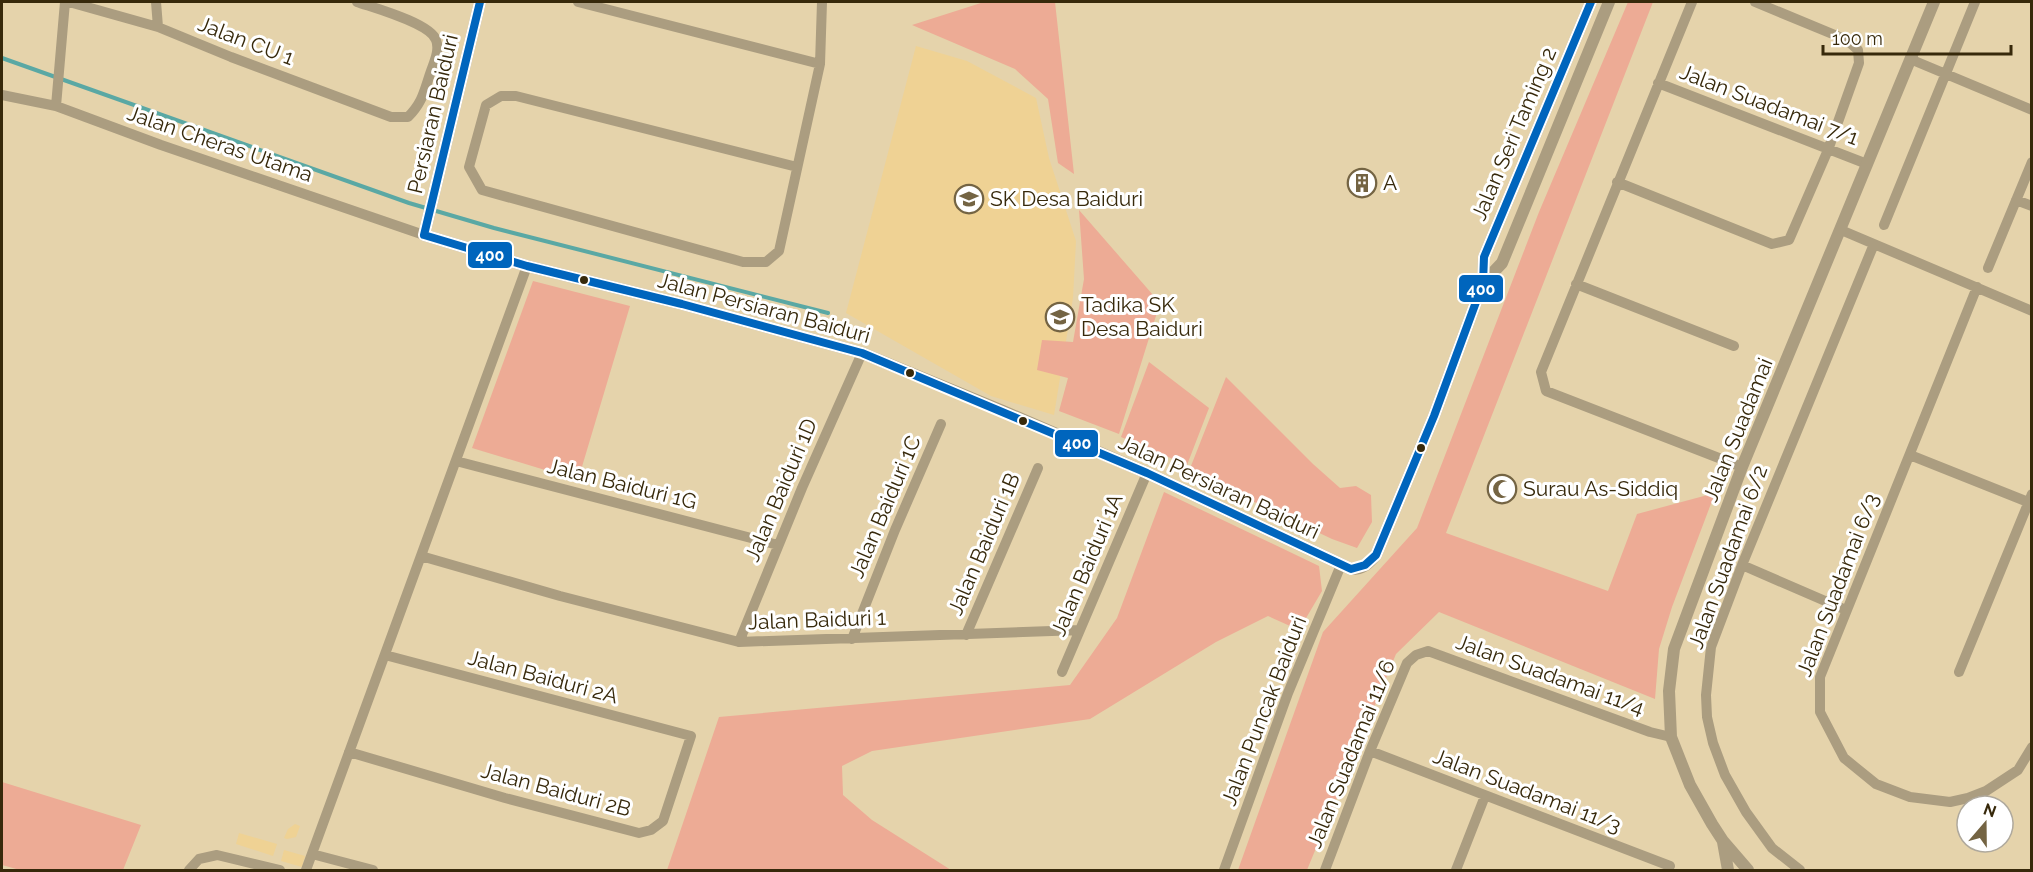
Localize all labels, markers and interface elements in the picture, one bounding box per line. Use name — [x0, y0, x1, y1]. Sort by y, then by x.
street label: Jalan CU 1 — [195, 11, 298, 70]
scale bar — [1823, 18, 2010, 56]
text: 100 m — [1832, 28, 1883, 49]
street label: Persiaran Baiduri — [402, 32, 463, 196]
street label: Jalan Seri Taming 2 — [1466, 44, 1561, 224]
street label: Jalan Suadamai 7/1 — [1676, 59, 1862, 150]
street label: Jalan Cheras Utama — [124, 100, 316, 187]
building icon: A — [1346, 167, 1378, 199]
place label: A — [1383, 170, 1397, 195]
school or university icon: SK Desa Baiduri — [953, 183, 985, 215]
place label: SK Desa Baiduri — [990, 186, 1143, 211]
line badge: 400 — [467, 241, 513, 269]
text: 400 — [476, 246, 505, 265]
street label: Jalan Persiaran Baiduri — [655, 267, 873, 348]
unlabelled marker — [578, 274, 590, 286]
line badge: 400 — [1458, 274, 1504, 303]
text: 400 — [1467, 280, 1496, 299]
place label: Tadika SK Desa Baiduri — [1081, 292, 1203, 341]
school or university icon: Tadika SK Desa Baiduri — [1044, 301, 1076, 333]
street label: Jalan Suadamai — [1697, 354, 1778, 505]
unlabelled marker — [904, 367, 916, 379]
street label: Jalan Baiduri 1D — [739, 415, 822, 565]
unlabelled marker — [1017, 415, 1029, 427]
line badge: 400 — [1054, 429, 1099, 458]
street label: Jalan Persiaran Baiduri — [1115, 429, 1324, 544]
street label: Jalan Baiduri 1C — [843, 432, 926, 582]
text: 400 — [1063, 434, 1092, 453]
unlabelled marker — [1415, 442, 1427, 454]
street label: Jalan Baiduri 1G — [545, 453, 699, 514]
street label: Jalan Suadamai 6/2 — [1683, 462, 1772, 652]
street label: Jalan Baiduri 1B — [942, 469, 1025, 619]
mosque icon: Surau As-Siddiq — [1486, 473, 1518, 505]
place label: Surau As-Siddiq — [1523, 476, 1678, 501]
street label: Jalan Baiduri 1A — [1045, 490, 1128, 640]
street label: Jalan Suadamai 6/3 — [1791, 490, 1884, 680]
street label: Jalan Baiduri 1 — [748, 605, 886, 634]
street label: Jalan Puncak Baiduri — [1216, 613, 1311, 809]
street label: Jalan Suadamai 11/4 — [1453, 629, 1648, 720]
street label: Jalan Baiduri 2A — [465, 644, 621, 709]
street label: Jalan Suadamai 11/6 — [1301, 656, 1400, 852]
street label: Jalan Suadamai 11/3 — [1430, 743, 1625, 838]
street label: Jalan Baiduri 2B — [479, 758, 634, 822]
north arrow — [1955, 794, 2015, 854]
text: N — [1981, 799, 1999, 821]

